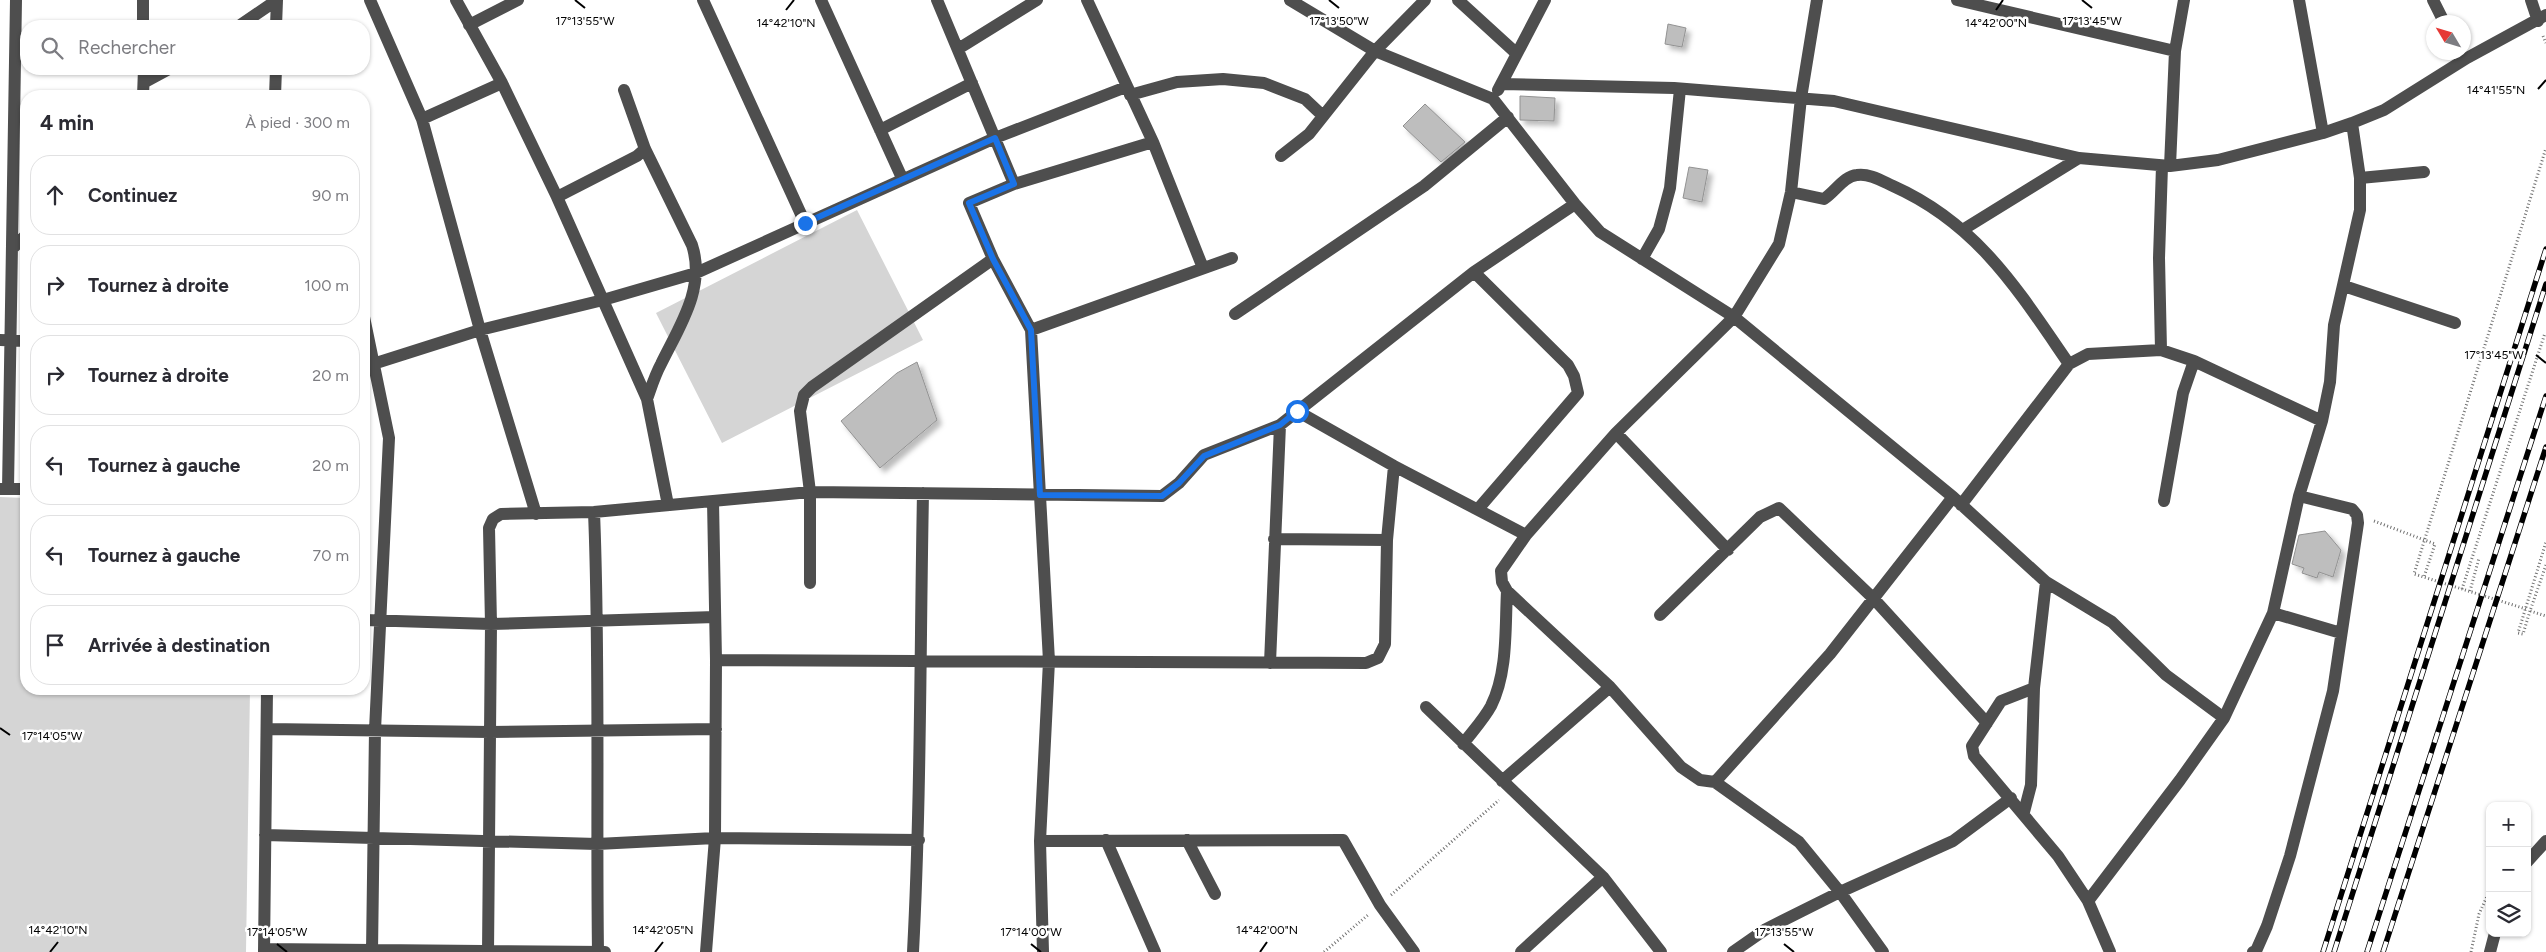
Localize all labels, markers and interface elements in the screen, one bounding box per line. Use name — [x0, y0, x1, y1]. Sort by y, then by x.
text: 17°13'55"W — [556, 14, 615, 28]
text: 17°13'50"W — [1309, 14, 1369, 28]
text: 17°13'45"W — [2062, 14, 2122, 28]
north arrow — [2426, 15, 2471, 60]
text: 14°42'10"N — [756, 16, 816, 30]
text: 14°42'00"N — [1965, 16, 2027, 30]
search box — [20, 20, 370, 75]
icon: search — [38, 34, 66, 62]
text: Rechercher — [78, 36, 176, 59]
text: 14°41'55"N — [2467, 83, 2525, 97]
text: 4 min — [40, 110, 94, 135]
text: À pied · 300 m — [245, 113, 350, 132]
icon: ahead — [41, 181, 69, 209]
text: Continuez — [88, 184, 177, 207]
text: 90 m — [312, 186, 349, 205]
route end — [794, 212, 817, 235]
icon: right — [41, 271, 69, 299]
text: Tournez à droite — [88, 274, 229, 297]
text: 100 m — [304, 276, 349, 295]
text: 17°13'45"W — [2464, 348, 2524, 362]
icon: right — [41, 361, 69, 389]
text: Tournez à droite — [88, 364, 229, 387]
text: 20 m — [312, 366, 349, 385]
route start — [1286, 400, 1309, 423]
icon: left — [41, 451, 69, 479]
text: Tournez à gauche — [88, 454, 240, 477]
text: 20 m — [312, 456, 349, 475]
icon: left — [41, 541, 69, 569]
text: Tournez à gauche — [88, 544, 240, 567]
text: 70 m — [313, 546, 349, 565]
icon: arrive — [41, 631, 69, 659]
text: Arrivée à destination — [88, 634, 270, 657]
text: 17°14'05"W — [22, 729, 83, 743]
map controls — [2486, 802, 2531, 937]
button: + — [2486, 802, 2531, 847]
button: − — [2486, 847, 2531, 892]
button: layers — [2486, 892, 2531, 937]
text: 14°42'10"N — [28, 923, 88, 937]
text: 14°42'05"N — [632, 923, 694, 937]
text: 14°42'00"N — [1236, 923, 1298, 937]
text: 17°14'05"W — [247, 925, 308, 939]
text: 17°14'00"W — [1000, 925, 1062, 939]
text: 17°13'55"W — [1755, 925, 1814, 939]

